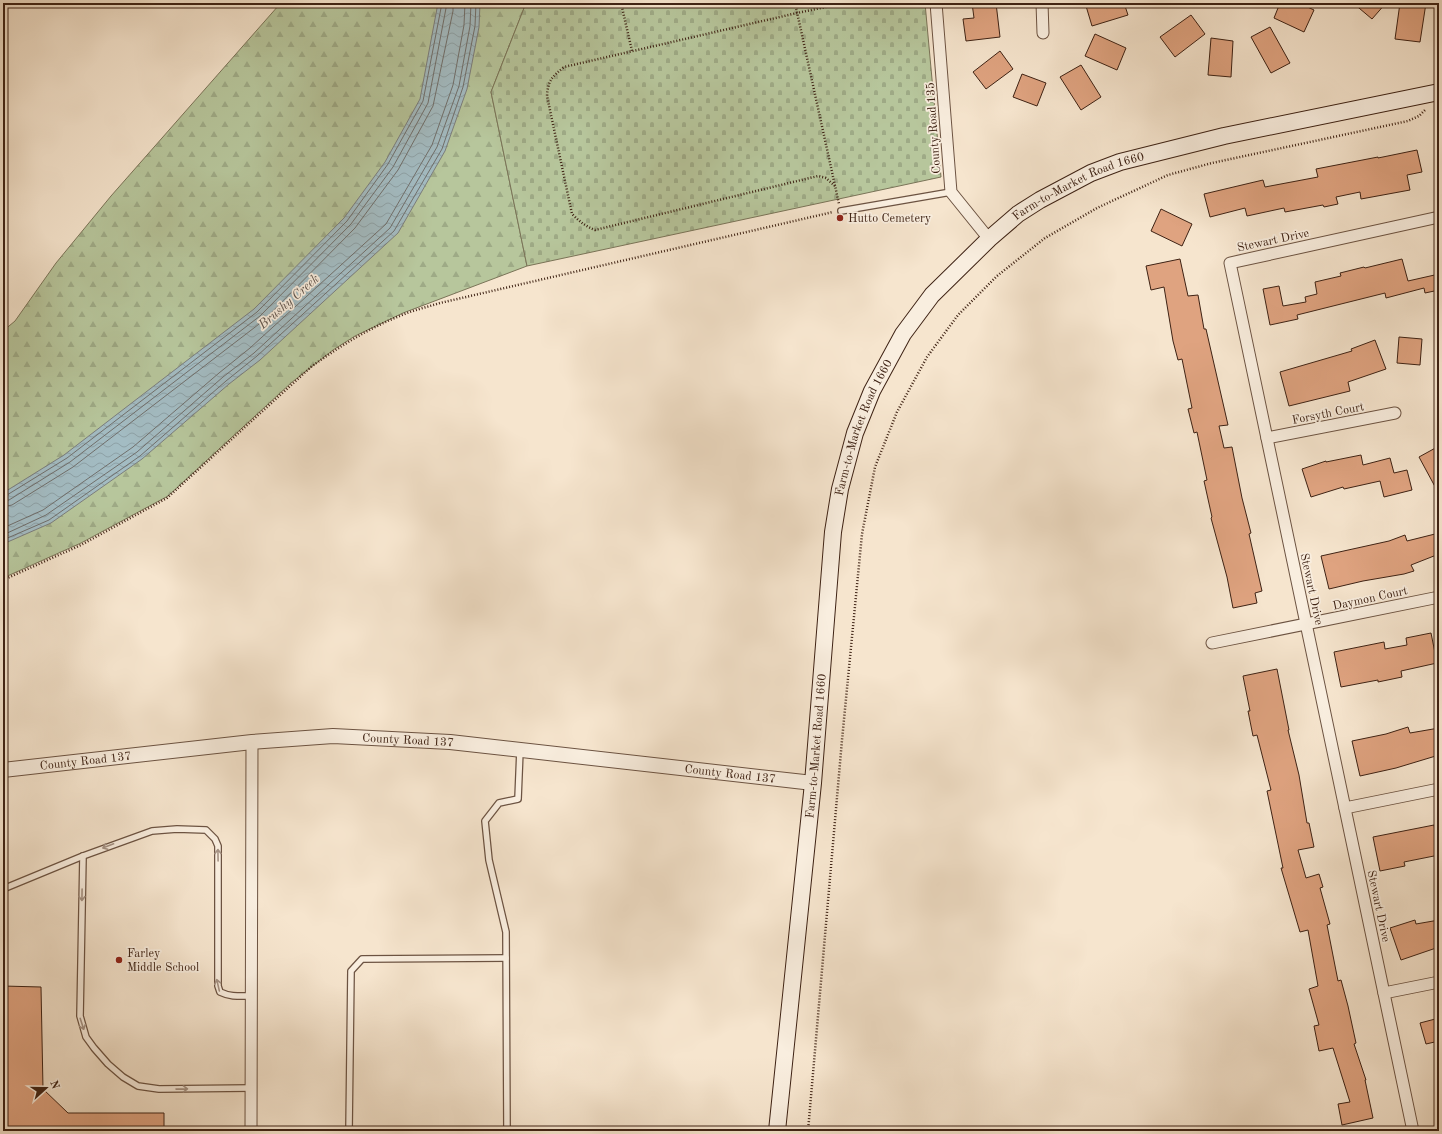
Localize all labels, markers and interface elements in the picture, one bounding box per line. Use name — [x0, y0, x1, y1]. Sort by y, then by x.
street label: County Road 135 — [924, 82, 943, 174]
street label: Farm-to-Market Road 1660 — [1010, 151, 1146, 223]
marker: Hutto Cemetery — [835, 213, 845, 223]
place label: Hutto Cemetery — [848, 213, 932, 225]
street label: Stewart Drive — [1236, 227, 1311, 254]
water label: Brushy Creek — [255, 272, 322, 333]
street label: Farm-to-Market Road 1660 — [834, 358, 895, 497]
street label: Forsyth Court — [1291, 401, 1365, 427]
street label: Stewart Drive — [1298, 552, 1325, 627]
street label: Daymon Court — [1332, 585, 1409, 613]
street label: Farm-to-Market Road 1660 — [804, 673, 829, 819]
street label: County Road 137 — [362, 733, 455, 749]
street label: County Road 137 — [39, 751, 132, 773]
street label: County Road 137 — [684, 764, 776, 786]
one-way arrow — [103, 843, 115, 851]
one-way arrow — [214, 849, 222, 862]
street label: Stewart Drive — [1365, 869, 1392, 944]
one-way arrow — [78, 888, 86, 901]
place label: Farley Middle School — [127, 948, 199, 974]
marker: Farley Middle School — [114, 955, 124, 965]
one-way arrow — [214, 979, 222, 992]
one-way arrow — [79, 1018, 86, 1031]
north arrow — [26, 1068, 66, 1108]
text: N — [47, 1079, 61, 1091]
one-way arrow — [175, 1085, 188, 1093]

